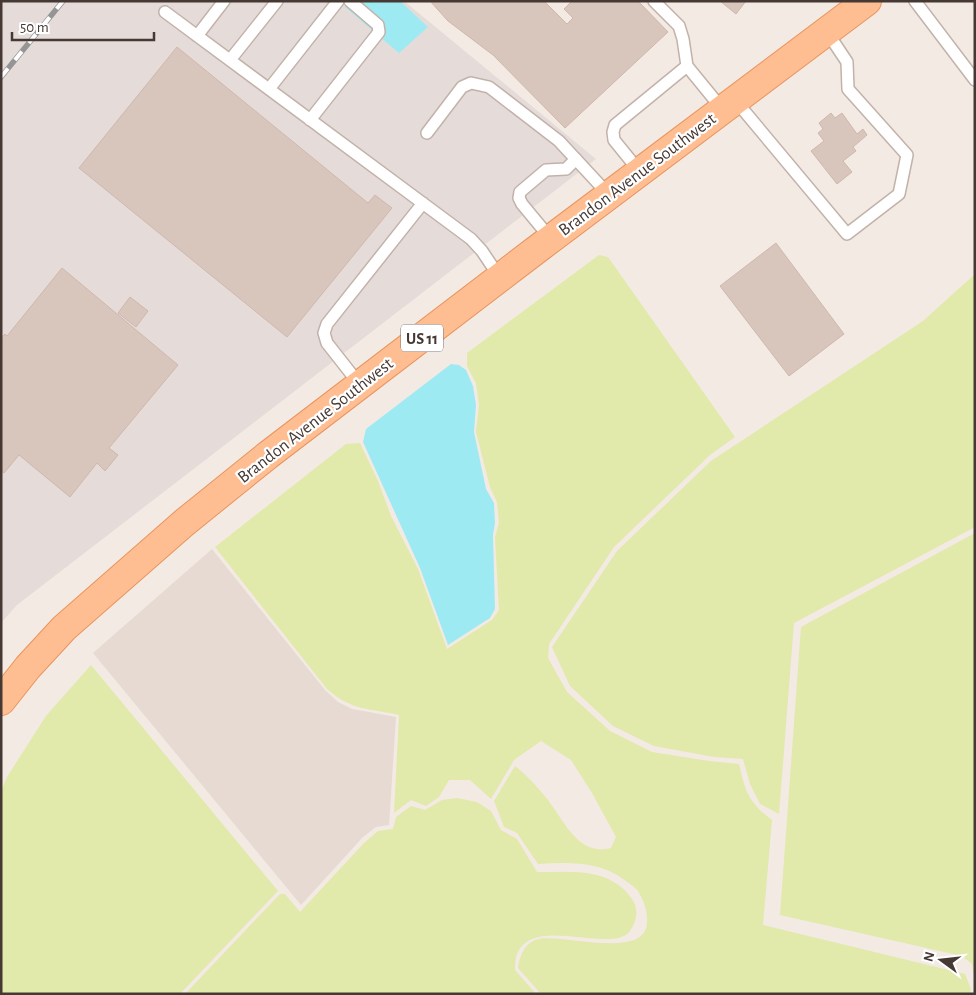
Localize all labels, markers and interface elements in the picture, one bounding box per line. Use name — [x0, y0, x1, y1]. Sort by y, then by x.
scale bar — [12, 10, 155, 42]
text: 50 m — [20, 20, 49, 35]
street label: Brandon Avenue Southwest — [556, 110, 720, 240]
road number: US 11 — [401, 324, 443, 352]
street label: Brandon Avenue Southwest — [235, 355, 397, 487]
north arrow — [916, 935, 966, 985]
text: N — [921, 950, 937, 963]

